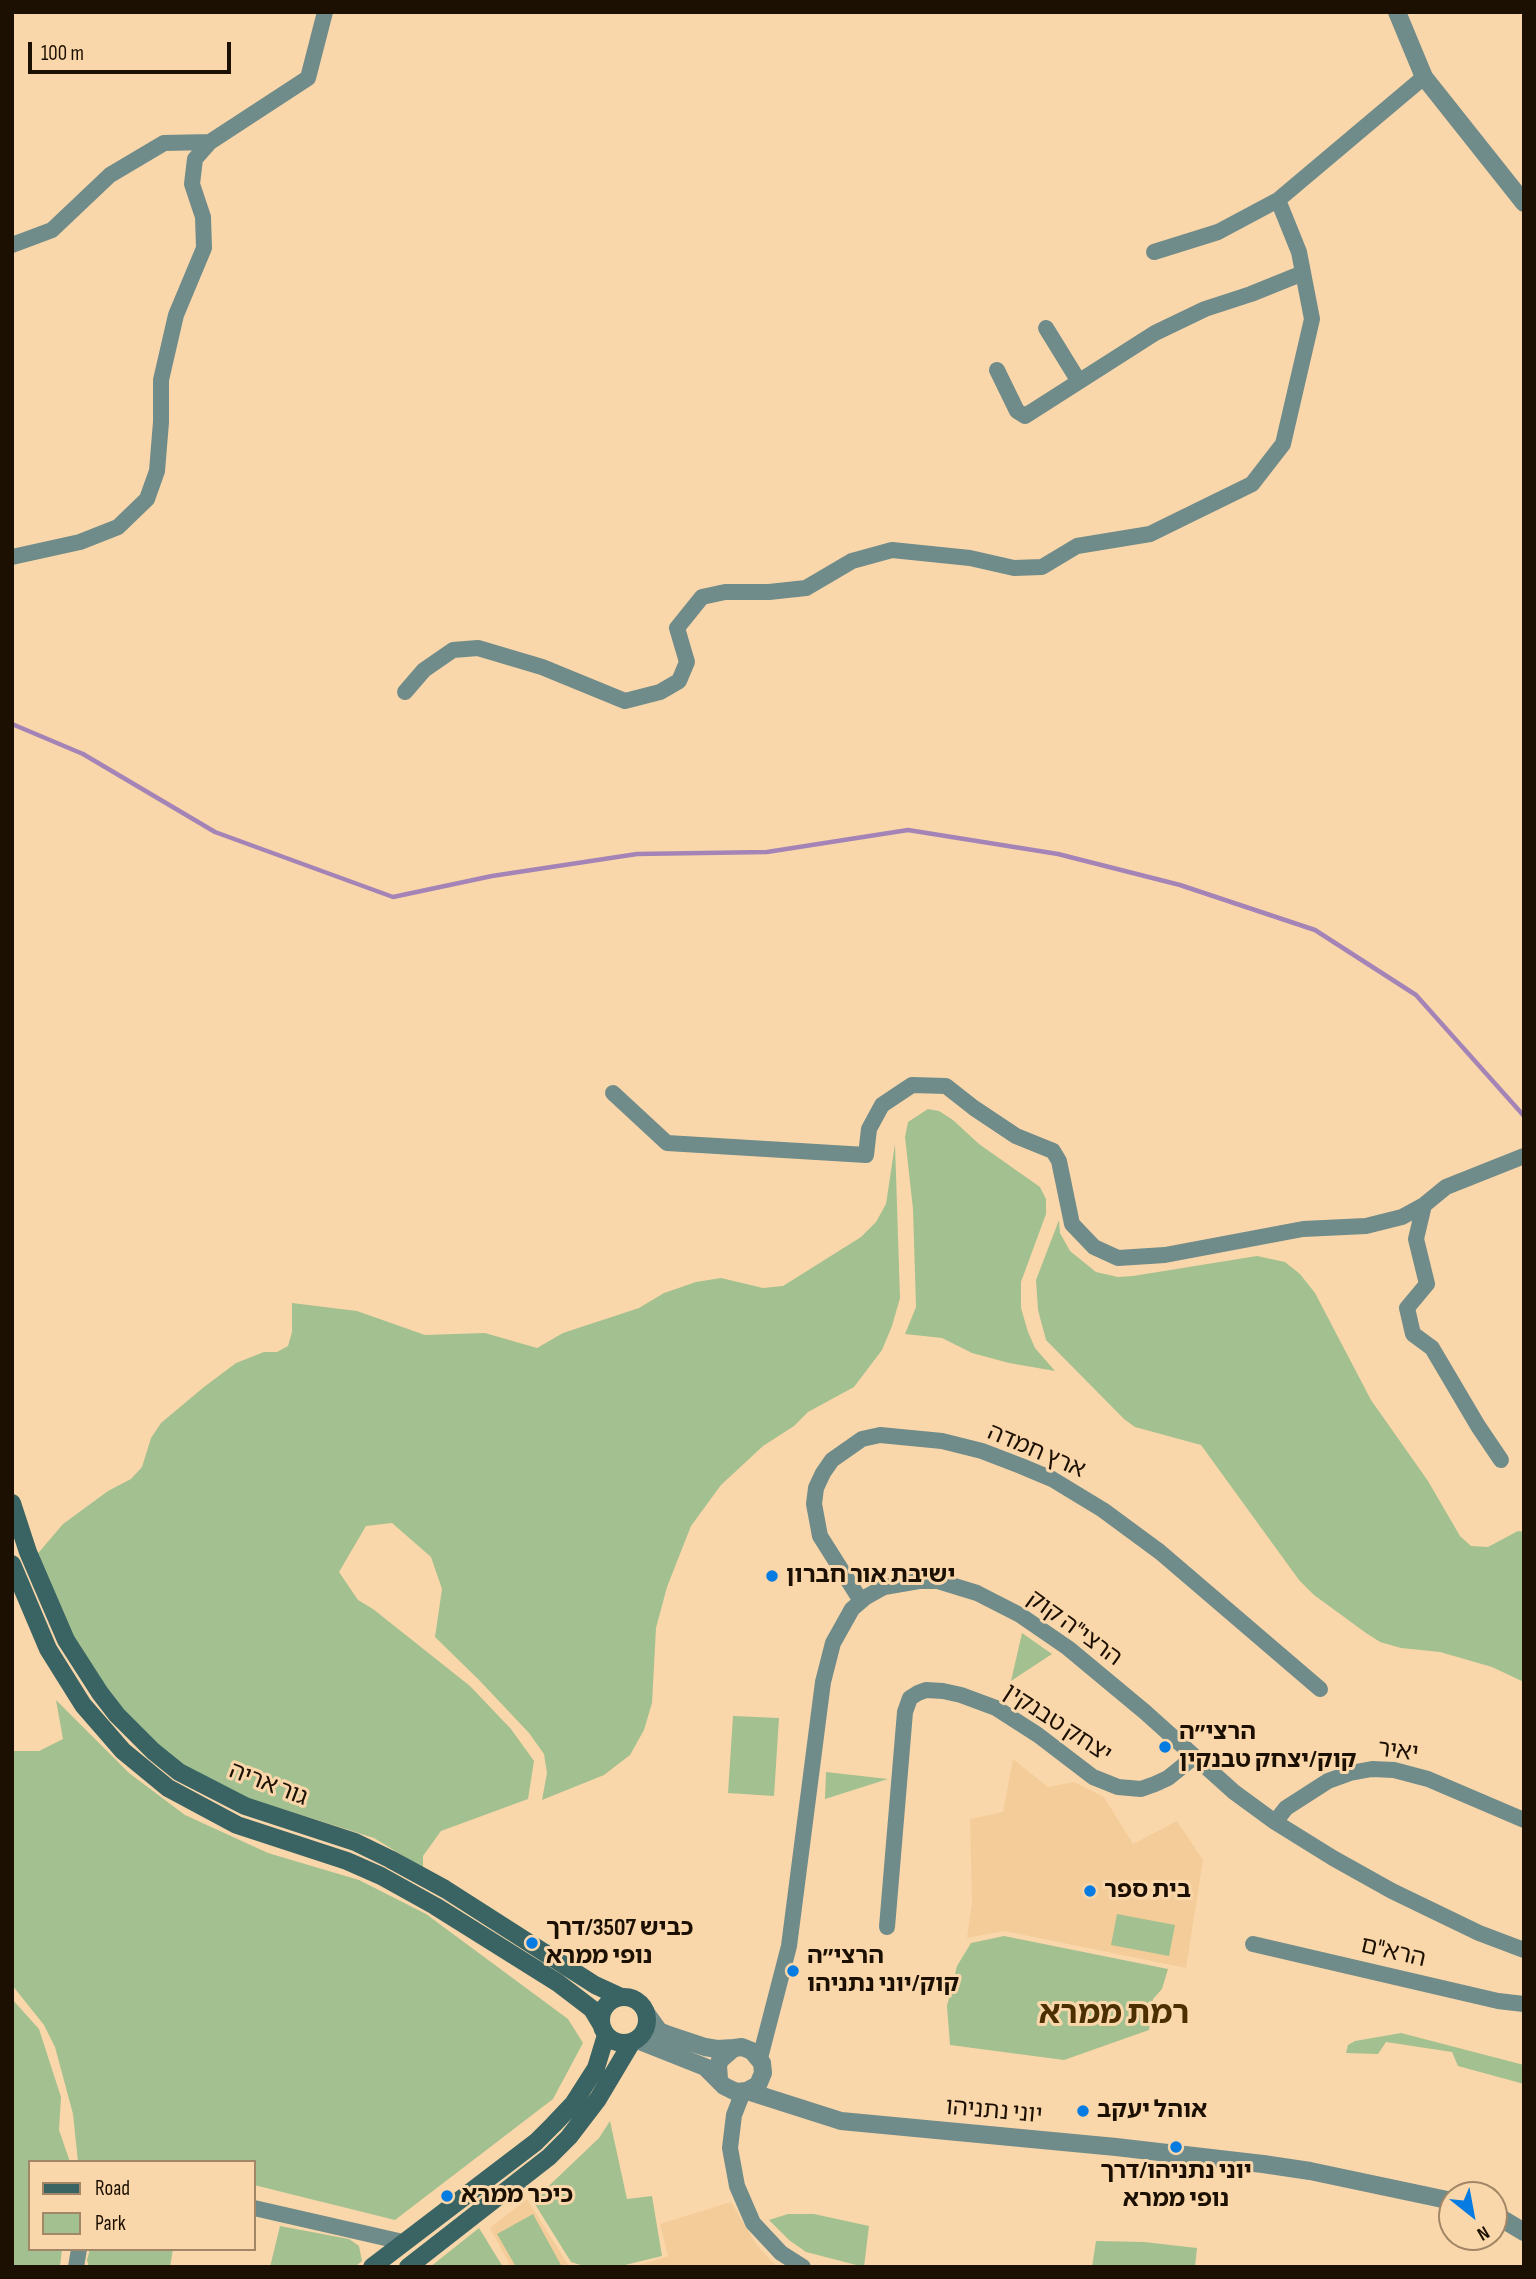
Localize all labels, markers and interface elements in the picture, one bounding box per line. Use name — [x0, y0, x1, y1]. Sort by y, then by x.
scale bar — [32, 28, 234, 72]
text: 100 m — [41, 41, 84, 66]
street label: ארץ חמדה — [983, 1419, 1089, 1485]
place label: ישיבת אור חברון — [786, 1562, 955, 1590]
marker: ישיבת אור חברון — [764, 1568, 780, 1584]
street label: הרצי"ה קוק — [1021, 1585, 1127, 1673]
street label: יצחק טבנקין — [997, 1678, 1117, 1770]
place label: הרצי״ה קוק/יצחק טבנקין — [1179, 1719, 1356, 1775]
street label: יאיר — [1376, 1735, 1420, 1769]
marker: הרצי״ה קוק/יצחק טבנקין — [1157, 1739, 1173, 1755]
street label: גור אריה — [225, 1757, 311, 1813]
place label: בית ספר — [1104, 1877, 1191, 1905]
marker: בית ספר — [1082, 1883, 1098, 1899]
place label: כביש 3507/דרך נופי ממרא — [546, 1915, 693, 1971]
street label: הרא"ם — [1358, 1932, 1428, 1974]
marker: כביש 3507/דרך נופי ממרא — [524, 1935, 540, 1951]
place label: הרצי״ה קוק/יוני נתניהו — [807, 1943, 959, 1999]
marker: הרצי״ה קוק/יוני נתניהו — [785, 1963, 801, 1979]
district label: רמת ממרא — [1039, 1996, 1189, 2034]
street label: יוני נתניהו — [944, 2093, 1044, 2131]
place label: אוהל יעקב — [1097, 2097, 1207, 2125]
marker: אוהל יעקב — [1075, 2103, 1091, 2119]
marker: יוני נתניהו/דרך נופי ממרא — [1168, 2139, 1184, 2155]
place label: יוני נתניהו/דרך נופי ממרא — [1100, 2158, 1252, 2214]
legend — [28, 2160, 256, 2251]
text: Road — [95, 2176, 130, 2201]
north arrow — [1438, 2181, 1508, 2251]
place label: כיכר ממרא — [461, 2182, 573, 2210]
marker: כיכר ממרא — [439, 2188, 455, 2204]
text: Park — [95, 2211, 126, 2236]
text: N — [1473, 2220, 1493, 2245]

